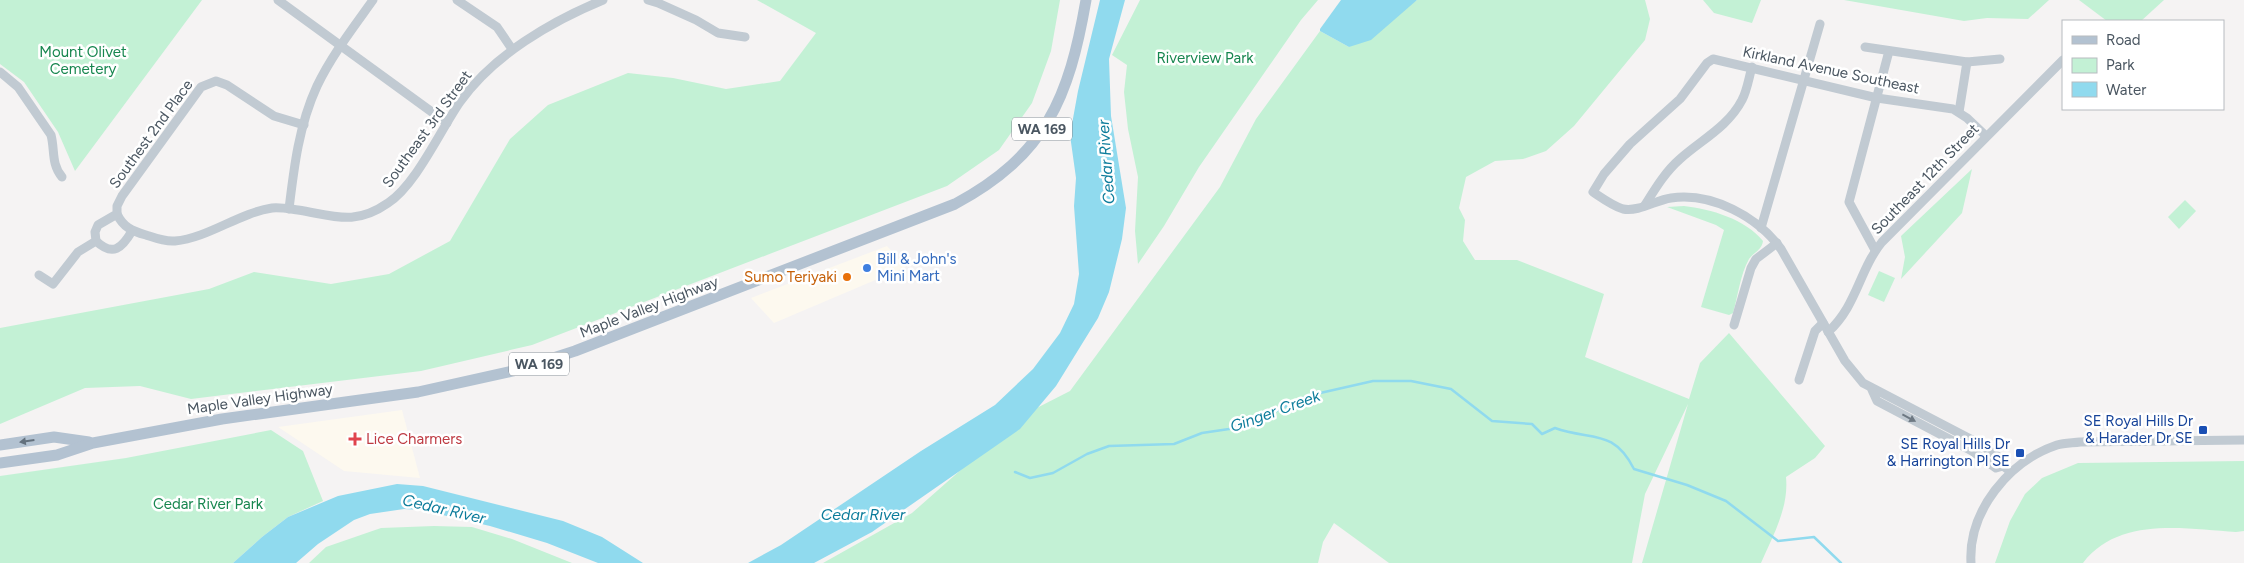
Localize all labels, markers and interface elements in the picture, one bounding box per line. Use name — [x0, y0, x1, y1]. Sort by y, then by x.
legend — [2062, 20, 2224, 110]
text: Road — [2106, 31, 2141, 49]
street label: Kirkland Avenue Southeast — [1741, 42, 1921, 98]
park label: Mount Olivet Cemetery — [39, 43, 127, 78]
park label: Riverview Park — [1156, 49, 1254, 67]
text: Park — [2106, 56, 2135, 74]
street label: Southeast 3rd Street — [378, 67, 476, 191]
street label: Southest 2nd Place — [105, 76, 197, 192]
text: Water — [2106, 81, 2146, 99]
road number: WA 169 — [1012, 118, 1072, 140]
water label: Cedar River — [1094, 119, 1118, 205]
street label: Southeast 12th Street — [1868, 120, 1983, 238]
place label: Bill & John's Mini Mart — [877, 250, 956, 285]
marker: Bill & John's Mini Mart — [861, 262, 873, 274]
place label: Sumo Teriyaki — [744, 268, 837, 286]
marker: Sumo Teriyaki — [841, 271, 853, 283]
street label: Maple Valley Highway — [577, 272, 721, 342]
road number: WA 169 — [509, 352, 569, 376]
street label: Maple Valley Highway — [186, 380, 334, 418]
water label: Ginger Creek — [1227, 385, 1324, 436]
place label: SE Royal Hills Dr & Harader Dr SE — [2084, 412, 2193, 447]
one-way arrow — [1902, 414, 1917, 422]
marker: SE Royal Hills Dr & Harader Dr SE — [2197, 424, 2209, 436]
place label: Lice Charmers — [366, 430, 462, 448]
marker: Lice Charmers — [348, 432, 362, 446]
place label: SE Royal Hills Dr & Harrington Pl SE — [1887, 435, 2010, 470]
one-way arrow — [19, 437, 35, 445]
marker: SE Royal Hills Dr & Harrington Pl SE — [2014, 447, 2026, 459]
water label: Cedar River — [401, 490, 488, 528]
park label: Cedar River Park — [153, 495, 264, 513]
water label: Cedar River — [821, 505, 906, 524]

